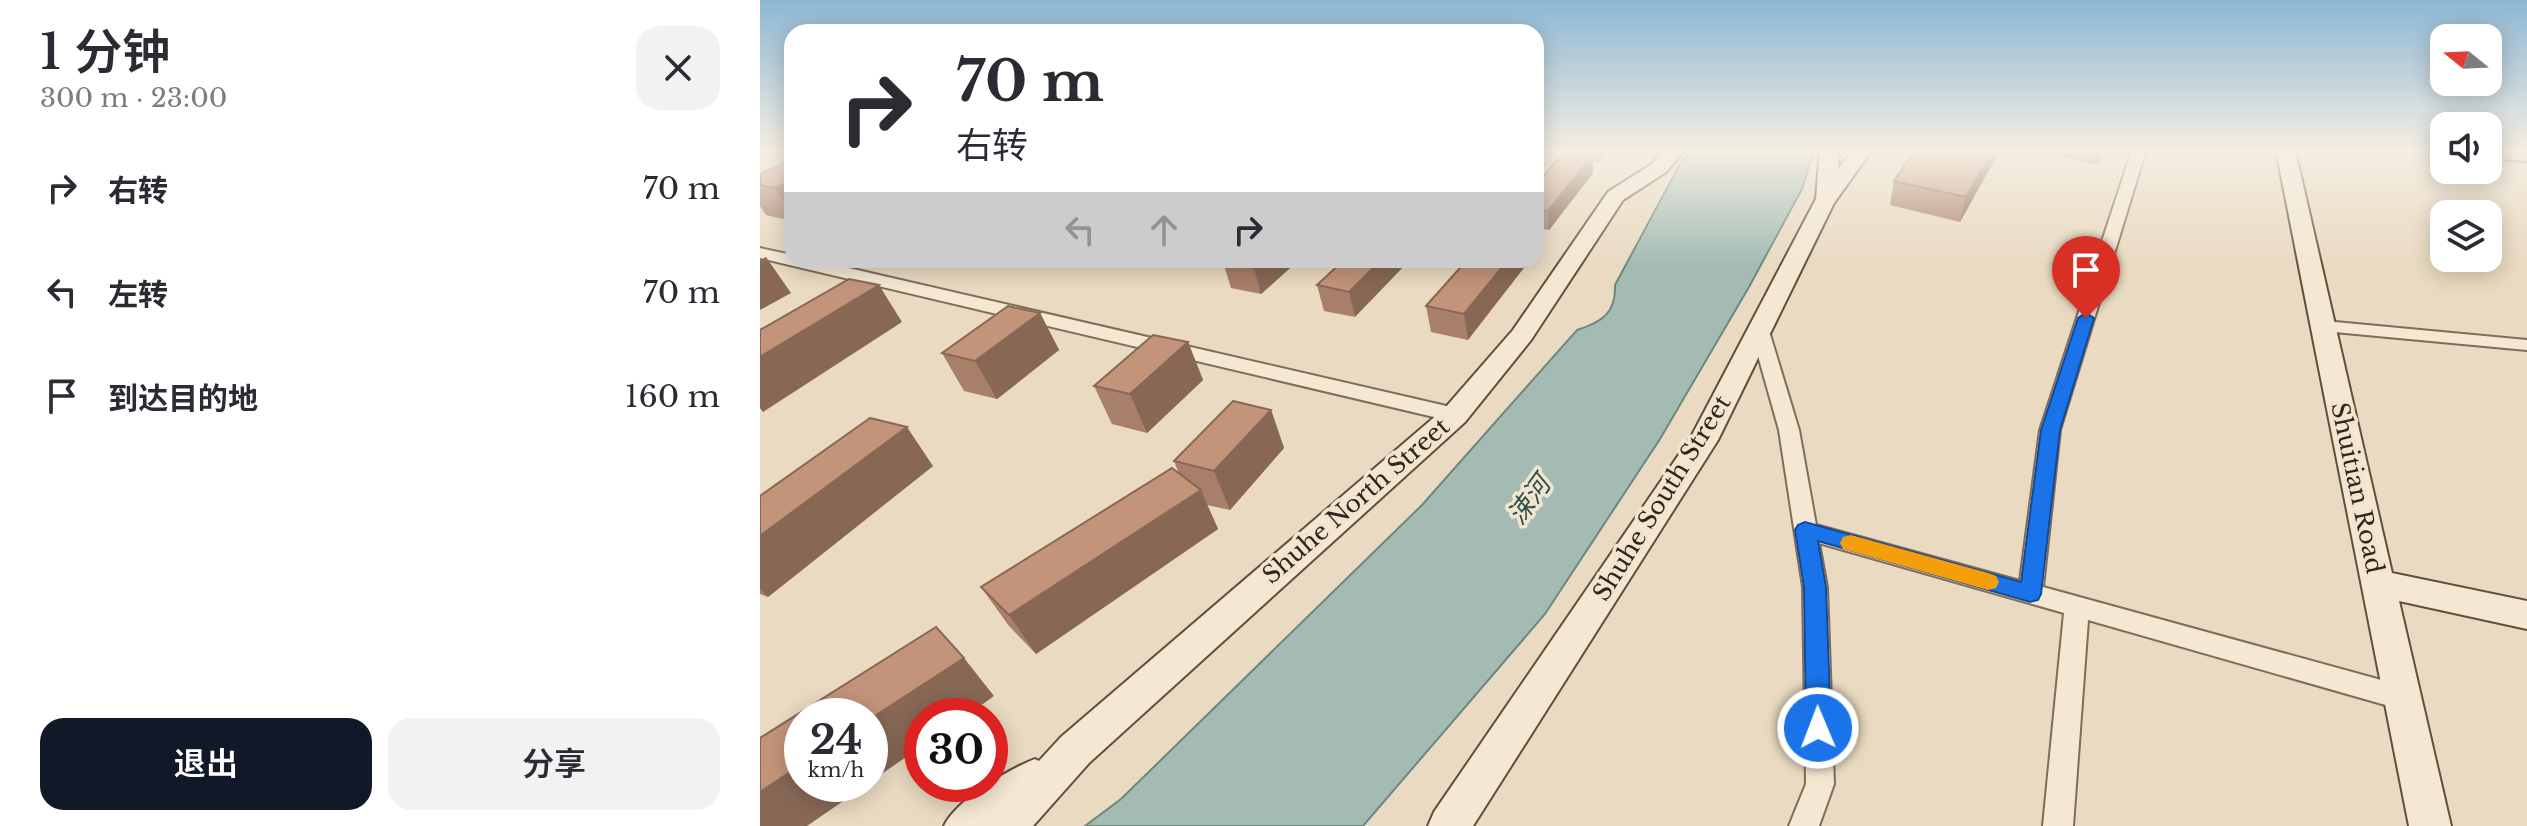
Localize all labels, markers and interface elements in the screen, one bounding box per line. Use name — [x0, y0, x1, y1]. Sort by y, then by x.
text: 1 分钟 — [40, 22, 170, 82]
north arrow — [2430, 24, 2502, 96]
map controls — [2430, 24, 2502, 272]
button: close — [636, 26, 720, 110]
text: 70 m — [956, 47, 1104, 116]
icon: right — [824, 56, 928, 160]
text: 300 m · 23:00 — [40, 82, 227, 114]
button: sound — [2430, 112, 2502, 184]
text: 右转 — [956, 123, 1028, 168]
icon: right — [40, 166, 84, 210]
text: 70 m — [643, 170, 720, 207]
text: 右转 — [108, 172, 168, 209]
button: layers — [2430, 200, 2502, 272]
icon: left — [1058, 208, 1102, 252]
icon: ahead — [1142, 208, 1186, 252]
icon: right — [1226, 208, 1270, 252]
pin — [2052, 236, 2120, 318]
icon: arrive — [2064, 248, 2108, 292]
icon: left — [40, 270, 84, 314]
text: 70 m — [643, 274, 720, 311]
text: 左转 — [108, 276, 168, 313]
icon: arrive — [40, 374, 84, 418]
text: 160 m — [625, 378, 720, 415]
text: 到达目的地 — [108, 380, 258, 417]
street label: Shuhe South Street — [1586, 389, 1737, 606]
street label: Shuitian Road — [2325, 400, 2390, 576]
street label: Shuhe North Street — [1256, 412, 1455, 590]
water label: 涑河 — [1501, 466, 1560, 530]
position arrow — [1776, 686, 1860, 770]
speed limit sign: 30 — [904, 698, 1008, 802]
text: 24 — [810, 715, 862, 765]
button: 退出 — [40, 718, 372, 810]
button: 分享 — [388, 718, 720, 810]
text: km/h — [808, 758, 864, 782]

